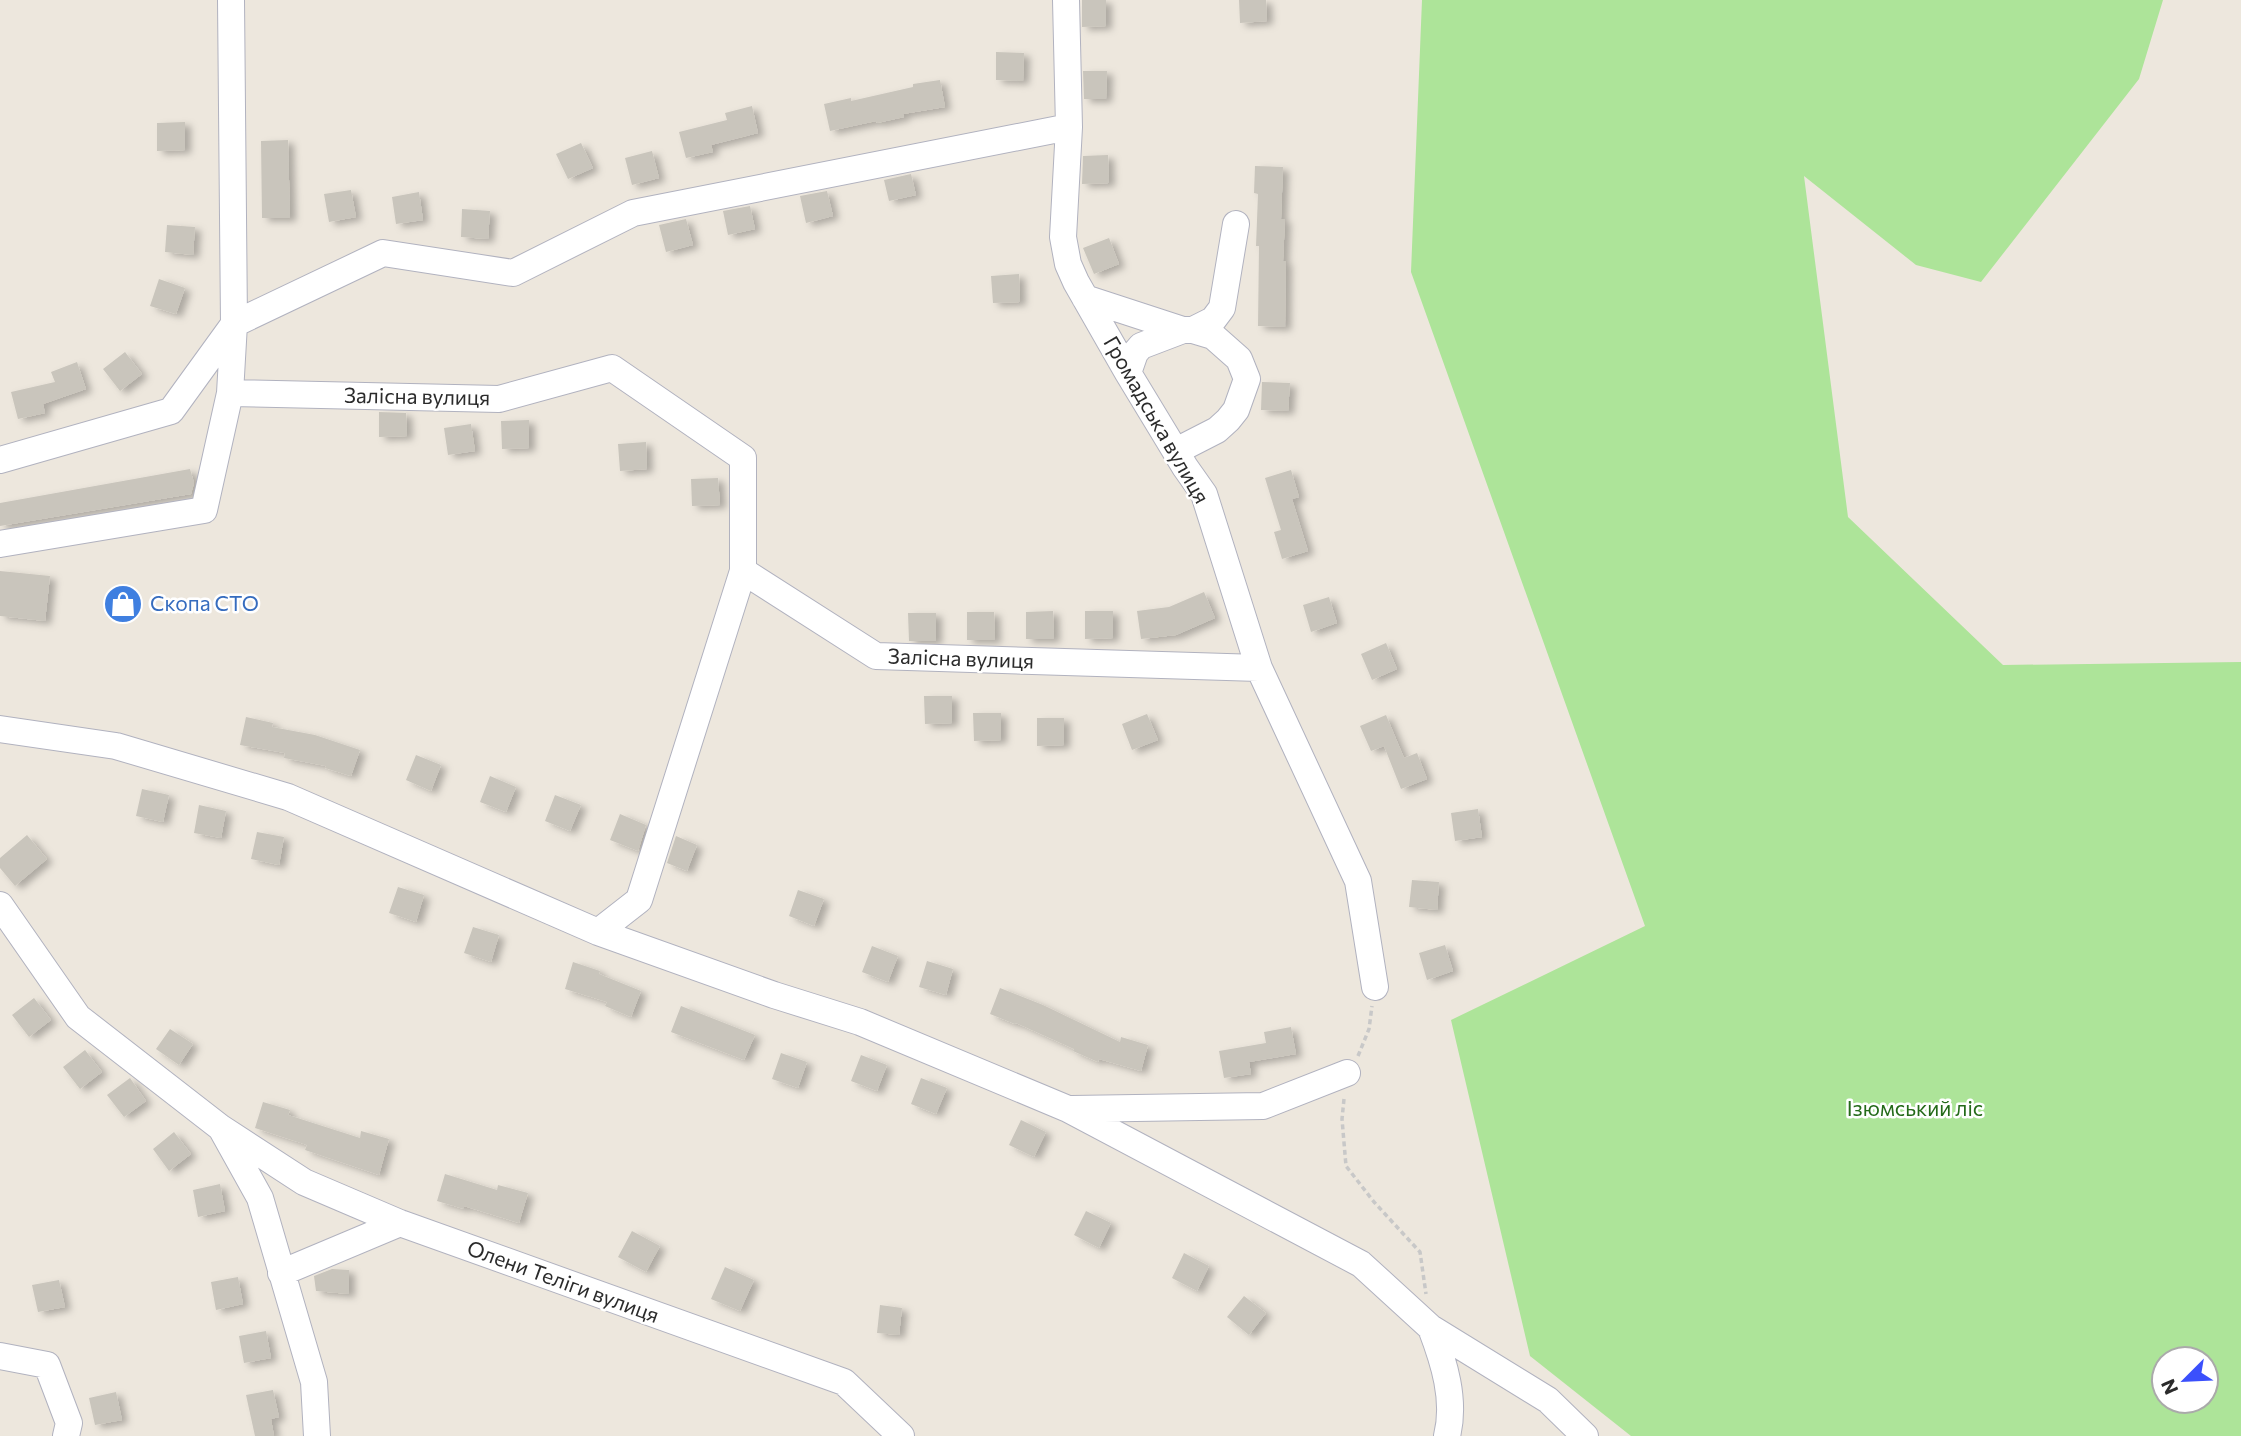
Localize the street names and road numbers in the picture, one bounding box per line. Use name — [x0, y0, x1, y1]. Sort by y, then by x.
street label: Громадська вулиця — [1099, 331, 1215, 507]
street label: Залісна вулиця — [344, 382, 490, 409]
street label: Залісна вулиця — [887, 642, 1035, 673]
street label: Олени Теліги вулиця — [464, 1234, 663, 1327]

